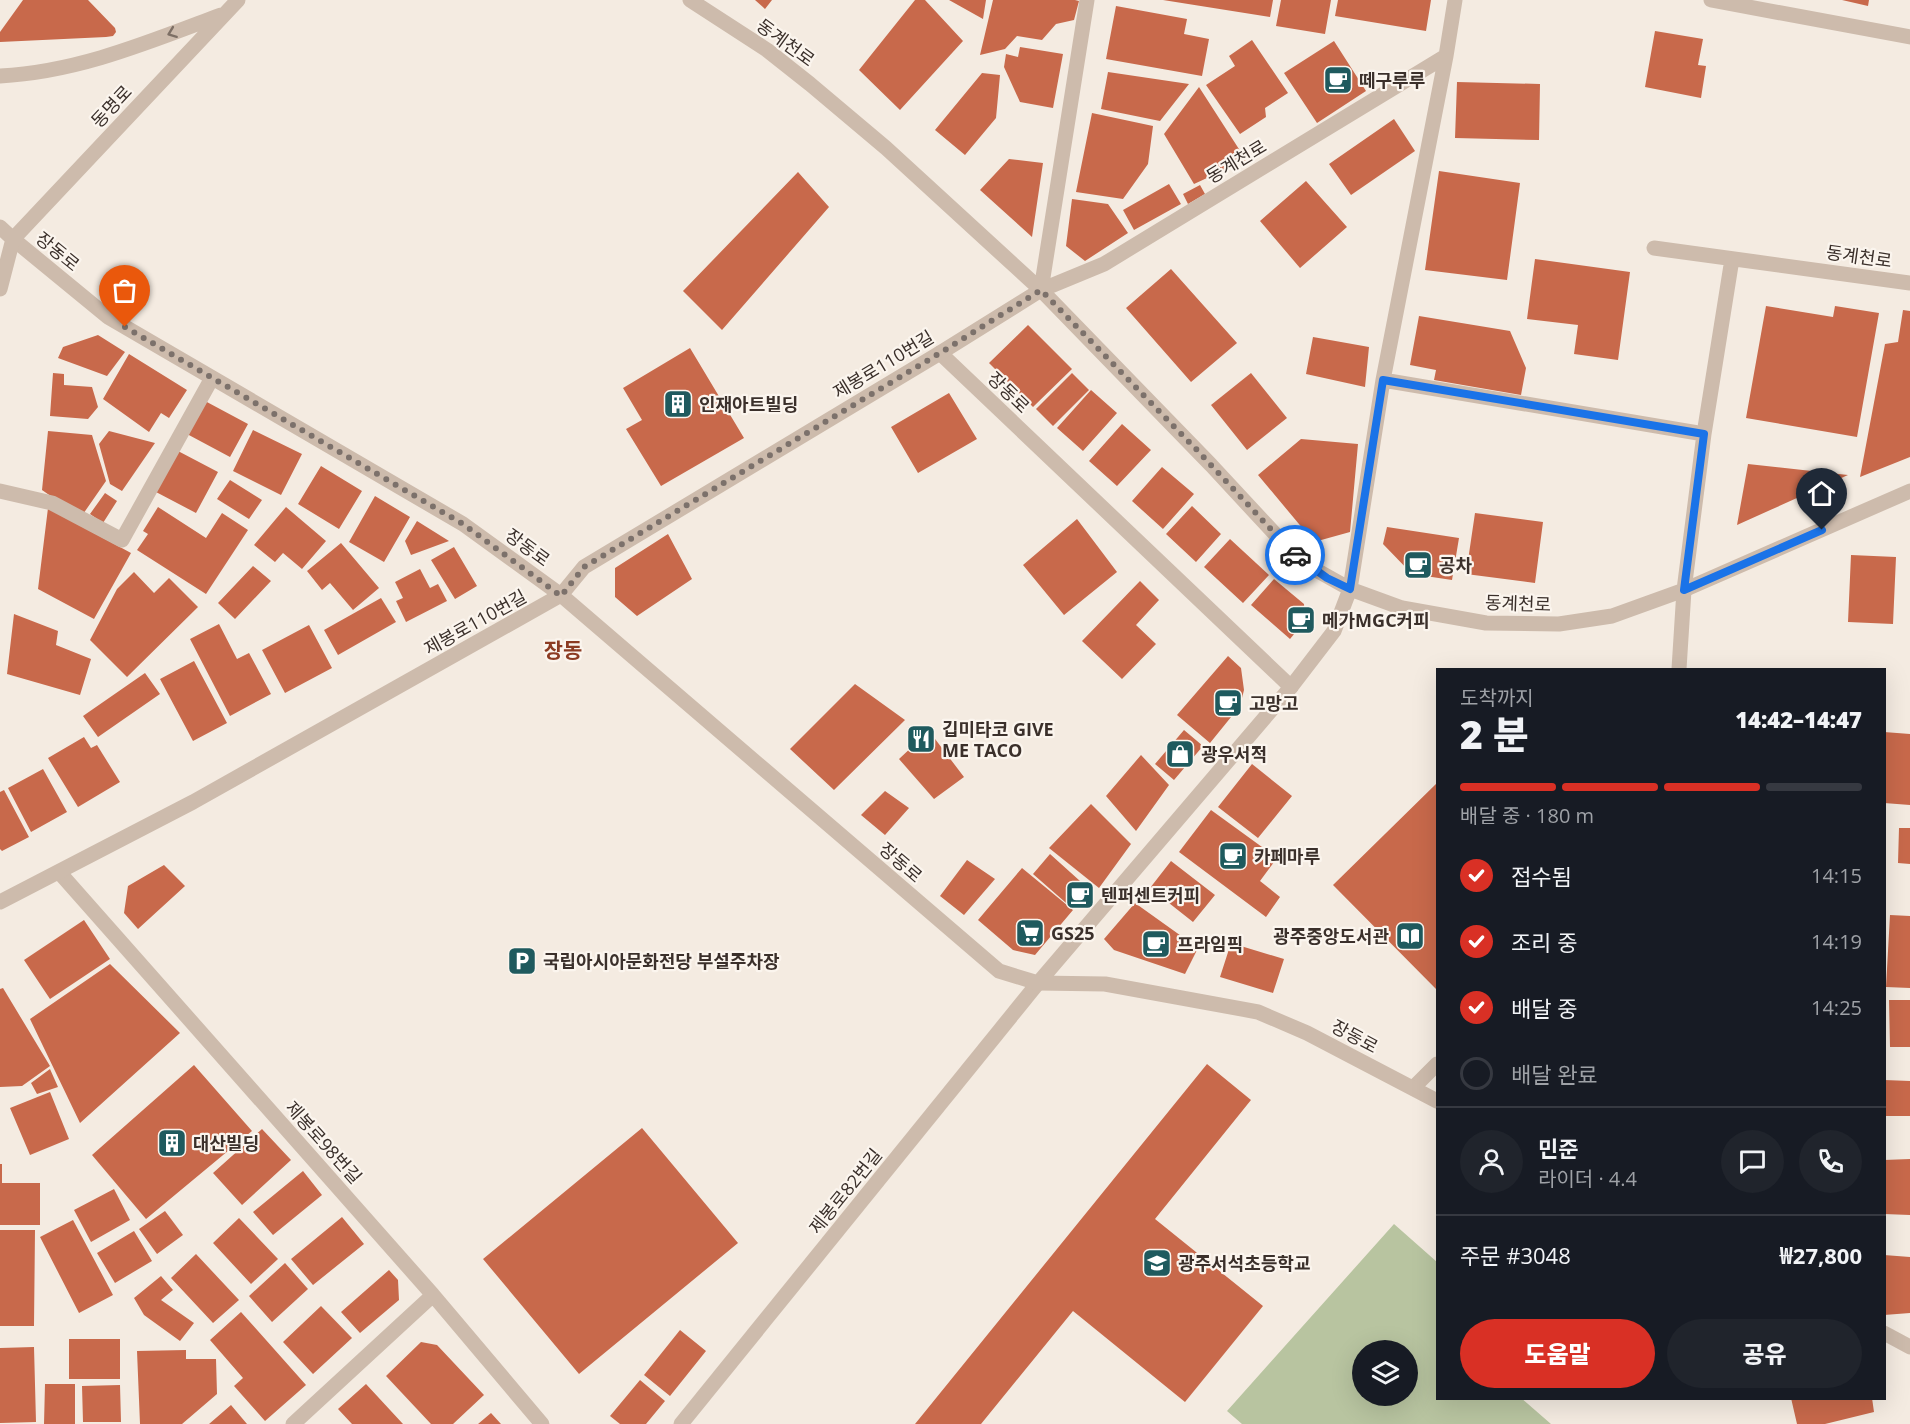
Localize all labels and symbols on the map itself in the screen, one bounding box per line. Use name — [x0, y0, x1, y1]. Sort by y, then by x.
street label: 동계천로 — [752, 13, 820, 71]
one-way arrow — [167, 26, 178, 39]
cafe icon: 떼구루루 — [1322, 64, 1354, 96]
place label: 떼구루루 — [1359, 68, 1425, 92]
street label: 동명로 — [85, 80, 137, 132]
street label: 동계천로 — [1201, 134, 1271, 188]
street label: 장동로 — [31, 226, 85, 276]
street label: 동계천로 — [1825, 240, 1893, 272]
pin — [99, 265, 150, 327]
street label: 제봉로110번길 — [828, 324, 938, 404]
street label: 장동로 — [983, 366, 1035, 418]
building icon: 인재아트빌딩 — [662, 388, 694, 420]
place label: 인재아트빌딩 — [699, 392, 798, 416]
pin — [1796, 468, 1847, 530]
street label: 장동로 — [501, 523, 555, 571]
courier — [1265, 525, 1325, 585]
cafe icon: 공차 — [1402, 549, 1434, 581]
place label: 공차 — [1439, 553, 1473, 577]
street label: 제봉로110번길 — [419, 584, 531, 660]
street label: 동계천로 — [1484, 590, 1552, 616]
cafe icon: 메가MGC커피 — [1285, 604, 1317, 636]
place label: 메가MGC커피 — [1322, 608, 1430, 632]
district label: 장동 — [544, 636, 582, 664]
cafe icon: 고망고 — [1212, 687, 1244, 719]
place label: 고망고 — [1249, 691, 1299, 715]
place label: 깁미타코 GIVE ME TACO — [942, 717, 1054, 762]
restaurant icon: 깁미타코 GIVE ME TACO — [905, 723, 937, 755]
shop icon: 광우서적 — [1164, 738, 1196, 770]
place label: 광우서적 — [1201, 742, 1267, 766]
street label: 장동로 — [874, 837, 928, 887]
cafe icon: 카페마루 — [1217, 840, 1249, 872]
place label: 카페마루 — [1254, 844, 1320, 868]
cafe icon: 텐퍼센트커피 — [1064, 879, 1096, 911]
place label: 텐퍼센트커피 — [1101, 883, 1200, 907]
supermarket icon: GS25 — [1014, 917, 1046, 949]
library icon: 광주중앙도서관 — [1394, 920, 1426, 952]
place label: GS25 — [1051, 921, 1095, 945]
place label: 광주중앙도서관 — [1273, 924, 1389, 948]
cafe icon: 프라임픽 — [1140, 928, 1172, 960]
place label: 프라임픽 — [1177, 932, 1243, 956]
parking icon: 국립아시아문화전당 부설주차장 — [506, 945, 538, 977]
place label: 국립아시아문화전당 부설주차장 — [543, 949, 780, 973]
street label: 장동로 — [1327, 1014, 1383, 1058]
street label: 제봉로98번길 — [280, 1096, 368, 1188]
building icon: 대산빌딩 — [156, 1127, 188, 1159]
place label: 대산빌딩 — [193, 1131, 259, 1155]
street label: 제봉로82번길 — [803, 1143, 887, 1239]
school or university icon: 광주서석초등학교 — [1141, 1247, 1173, 1279]
place label: 광주서석초등학교 — [1178, 1251, 1310, 1275]

